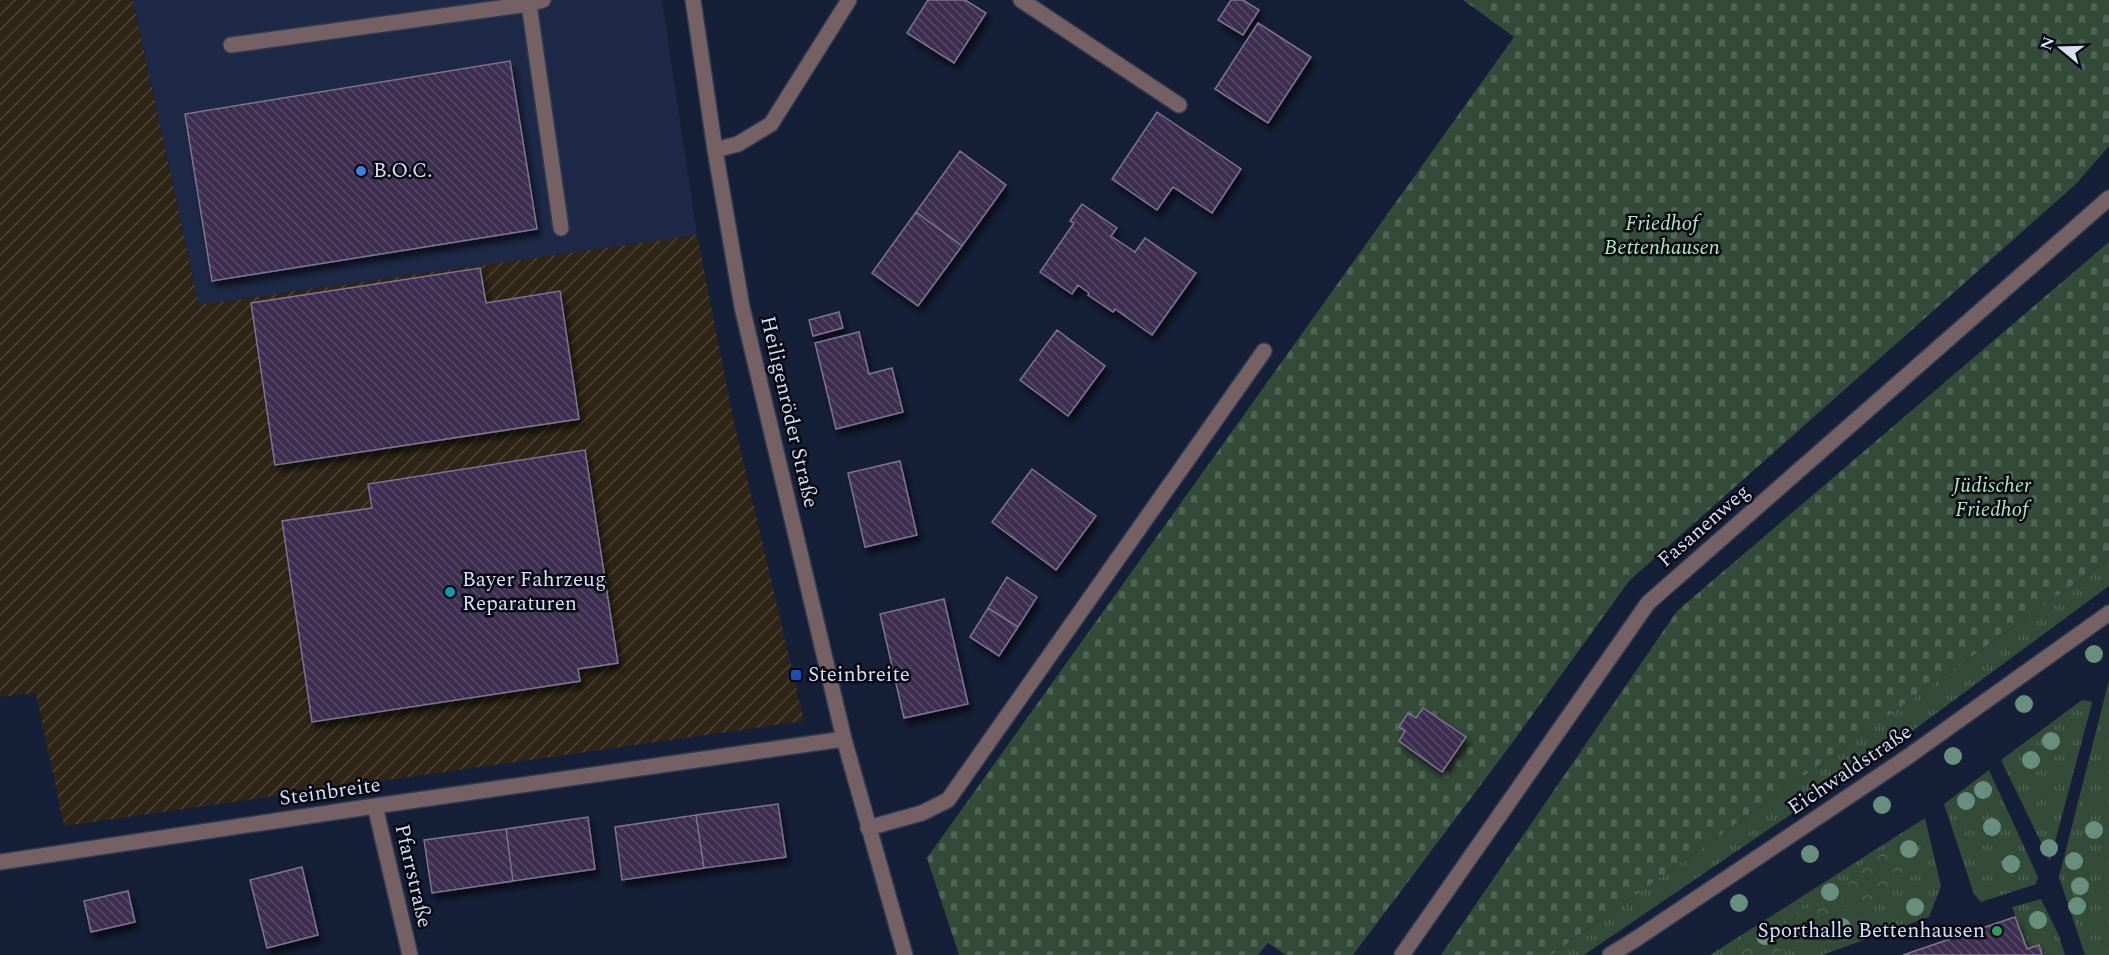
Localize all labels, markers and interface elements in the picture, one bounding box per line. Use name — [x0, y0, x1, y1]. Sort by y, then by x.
north arrow — [2031, 18, 2091, 78]
text: N — [2034, 33, 2061, 54]
place label: B.O.C. — [373, 155, 432, 187]
marker: B.O.C. — [354, 164, 368, 178]
park label: Friedhof Bettenhausen — [1604, 208, 1720, 264]
street label: Heiligenröder Straße — [751, 313, 827, 511]
park label: Jüdischer Friedhof — [1951, 470, 2032, 526]
street label: Fasanenweg — [1651, 477, 1757, 575]
place label: Bayer Fahrzeug Reparaturen — [462, 564, 606, 620]
marker: Bayer Fahrzeug Reparaturen — [443, 585, 457, 599]
place label: Steinbreite — [808, 659, 910, 691]
marker: Steinbreite — [789, 668, 803, 682]
street label: Eichwaldstraße — [1781, 716, 1919, 824]
street label: Steinbreite — [277, 769, 383, 815]
street label: Pfarrstraße — [386, 821, 440, 931]
place label: Sporthalle Bettenhausen — [1758, 915, 1985, 947]
marker: Sporthalle Bettenhausen — [1990, 924, 2004, 938]

